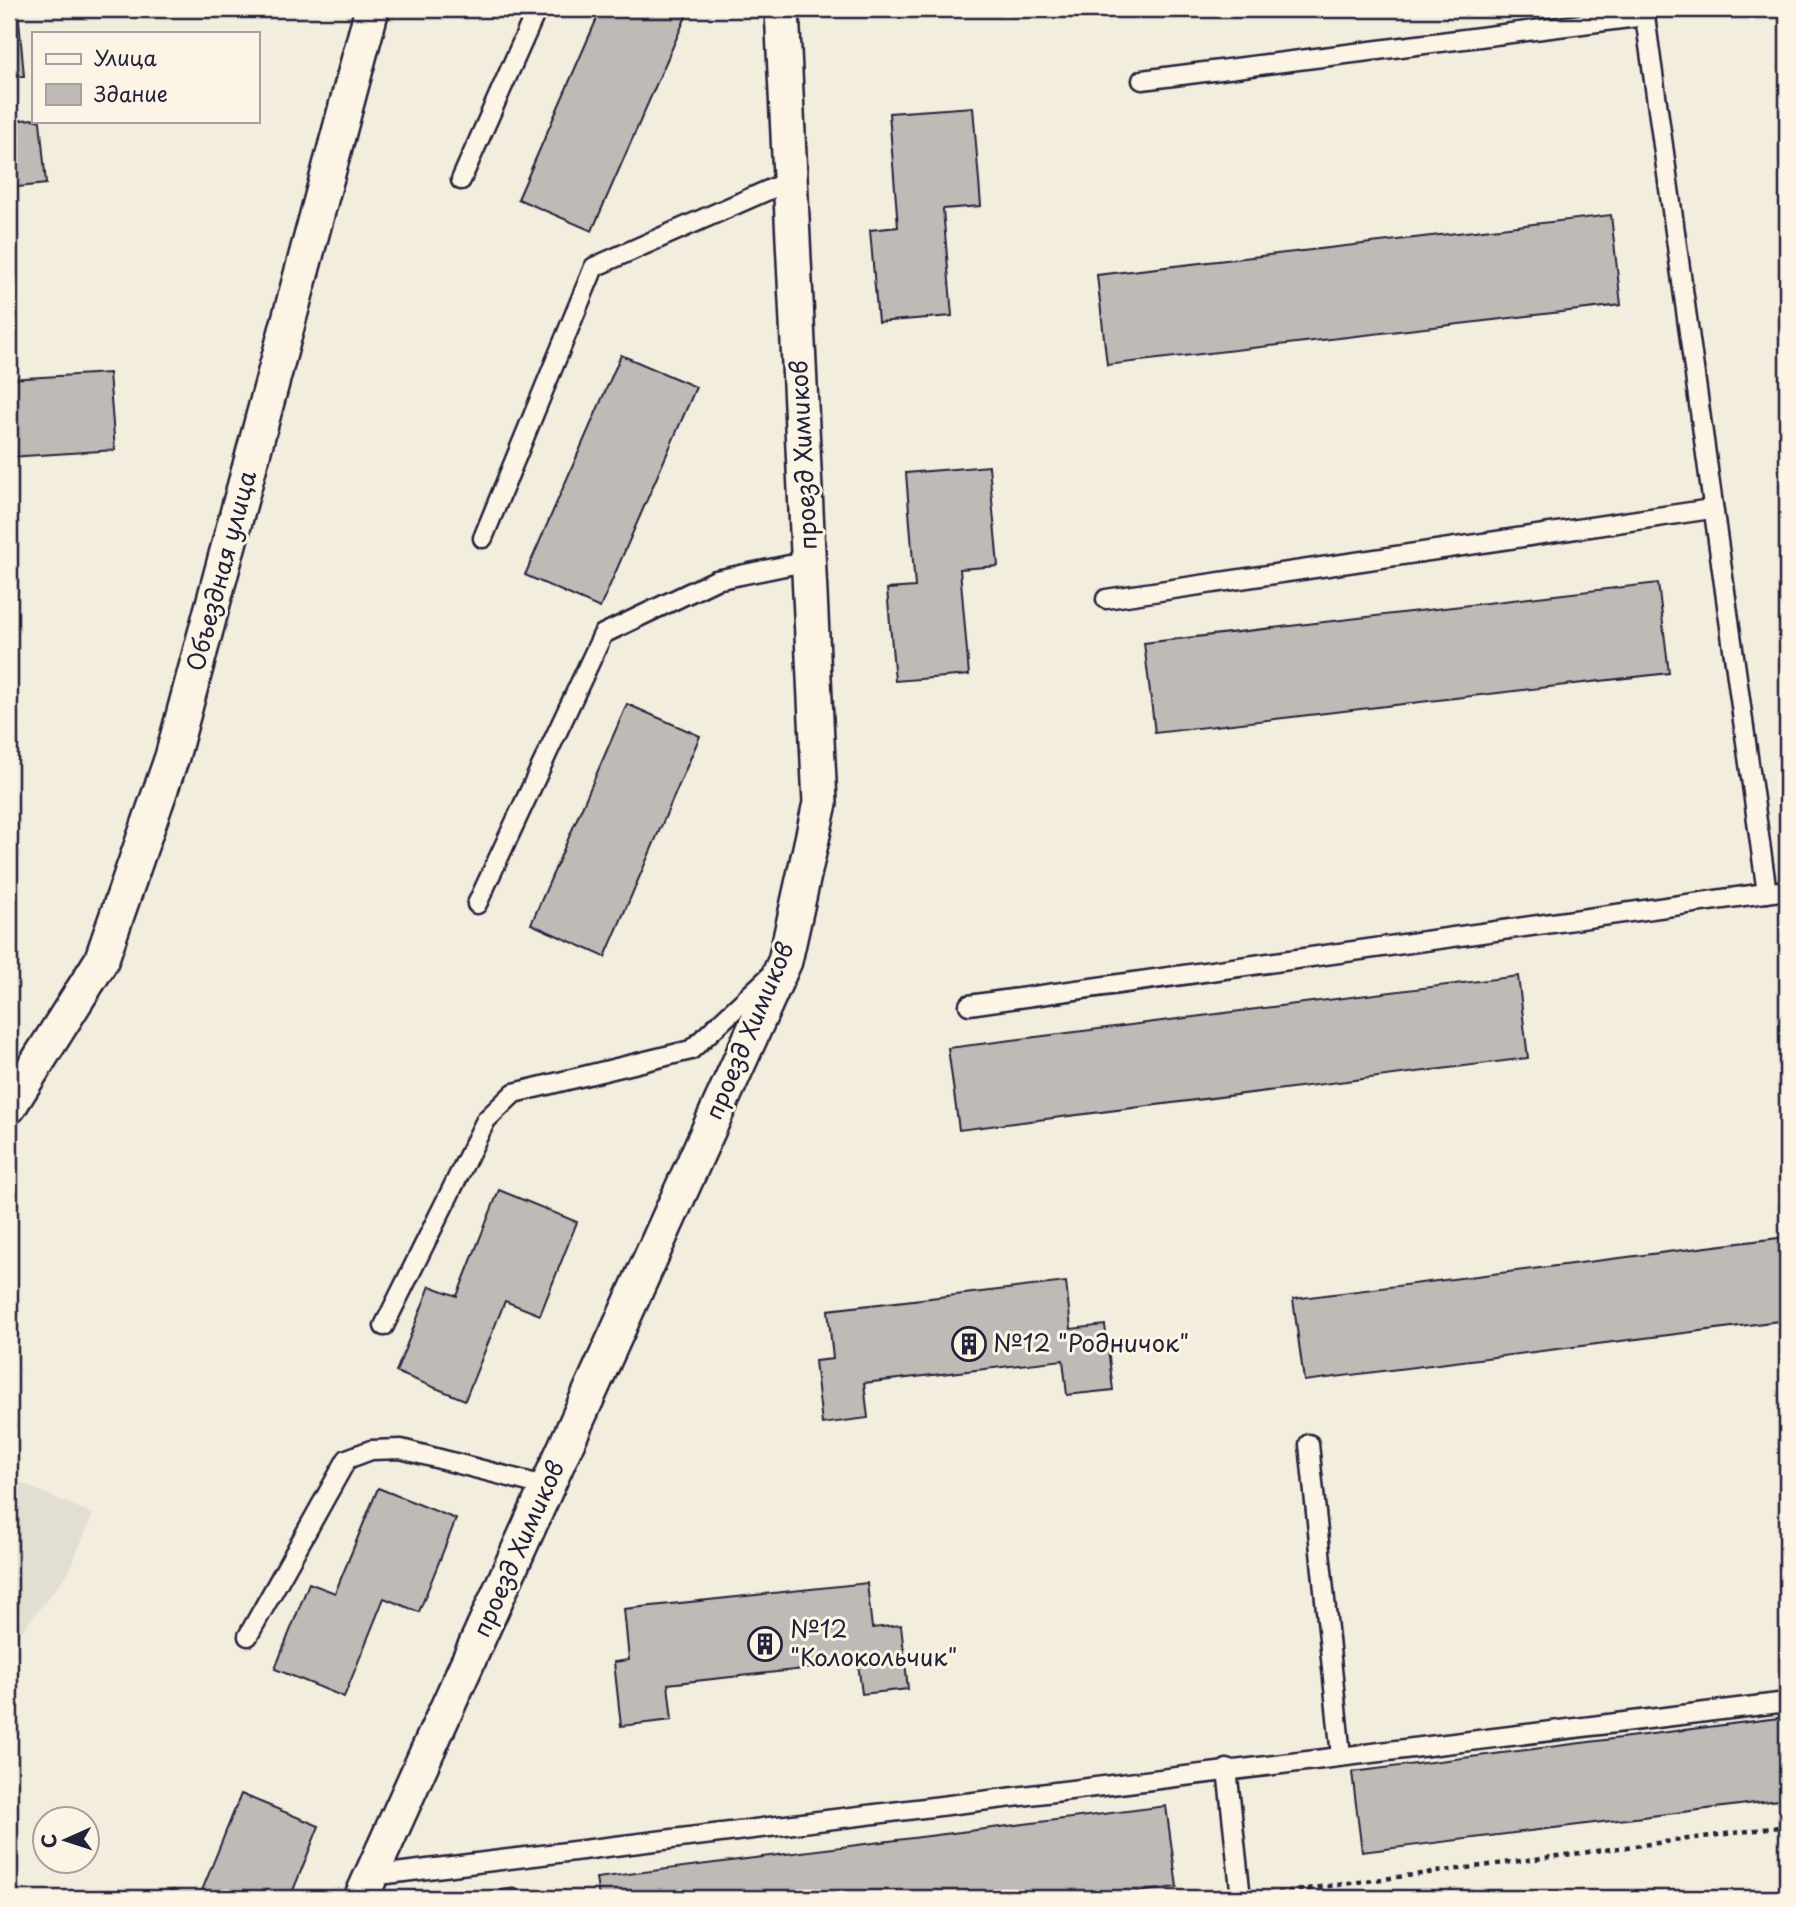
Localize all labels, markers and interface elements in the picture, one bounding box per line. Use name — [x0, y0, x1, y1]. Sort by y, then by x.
legend — [32, 32, 259, 122]
text: Улица — [94, 41, 157, 73]
text: Здание — [94, 77, 168, 109]
street label: проезд Химиков — [779, 359, 825, 551]
street label: Объездная улица — [176, 466, 264, 675]
street label: проезд Химиков — [694, 936, 802, 1125]
place label: №12 "Родничок" — [993, 1324, 1189, 1360]
building icon: №12 "Родничок" — [950, 1325, 988, 1363]
street label: проезд Химиков — [462, 1454, 572, 1642]
place label: №12 "Колокольчик" — [790, 1610, 957, 1674]
building icon: №12 "Колокольчик" — [746, 1625, 784, 1663]
north arrow — [32, 1806, 102, 1876]
text: С — [34, 1833, 62, 1849]

